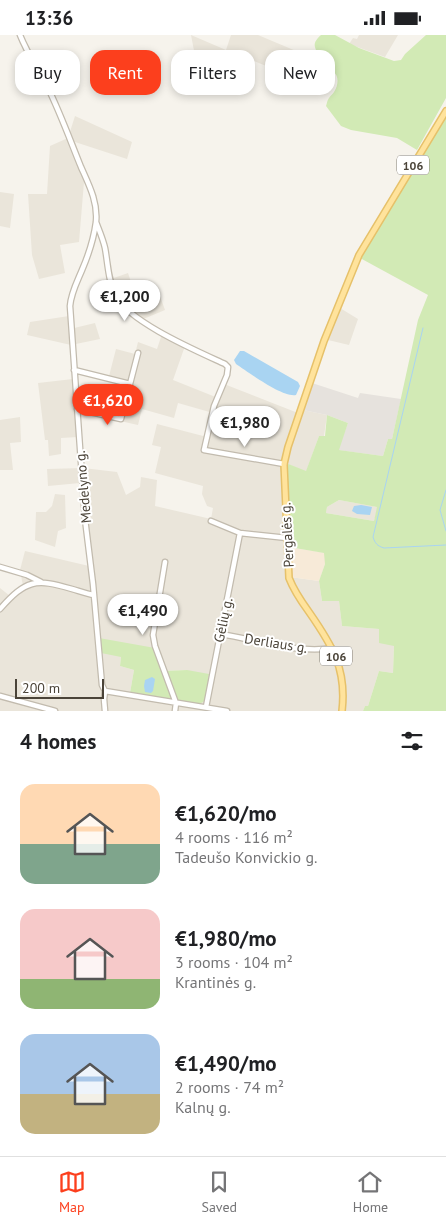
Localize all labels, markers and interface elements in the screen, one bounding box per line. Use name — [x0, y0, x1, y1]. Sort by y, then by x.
text: 13:36 — [25, 6, 73, 30]
chip: Buy — [15, 50, 80, 95]
chip: Rent — [90, 50, 161, 95]
chip: Filters — [171, 50, 255, 95]
chip: New — [265, 50, 335, 95]
road number: 106 — [397, 155, 429, 175]
pin: €1,200 — [84, 279, 166, 322]
text: €1,200 — [100, 286, 150, 306]
pin: €1,620 — [67, 383, 149, 426]
text: €1,620 — [83, 390, 133, 410]
pin: €1,980 — [204, 405, 286, 448]
text: €1,980 — [220, 412, 270, 432]
street label: Medelyno g. — [71, 450, 95, 524]
street label: Pergalės g. — [276, 502, 298, 568]
pin: €1,490 — [102, 593, 184, 636]
street label: Gėlių g. — [209, 596, 237, 644]
text: €1,490 — [118, 600, 168, 620]
street label: Derliaus g. — [243, 629, 309, 657]
road number: 106 — [320, 647, 352, 665]
scale bar — [15, 676, 104, 699]
text: 200 m — [22, 679, 60, 697]
icon: filters — [398, 727, 426, 755]
text: 4 homes — [20, 728, 96, 755]
text: €1,620/mo — [175, 800, 277, 827]
icon: home — [60, 804, 120, 864]
text: 4 rooms · 116 m² — [175, 827, 293, 847]
text: Tadeušo Konvickio g. — [175, 847, 317, 867]
text: €1,980/mo — [175, 925, 277, 952]
icon: home — [60, 929, 120, 989]
text: 3 rooms · 104 m² — [175, 952, 293, 972]
text: Krantinės g. — [175, 972, 256, 992]
text: €1,490/mo — [175, 1050, 277, 1077]
icon: home — [60, 1054, 120, 1114]
text: 2 rooms · 74 m² — [175, 1077, 284, 1097]
text: Kalnų g. — [175, 1097, 231, 1117]
tab: Map — [58, 1168, 86, 1216]
tab: Saved — [201, 1168, 237, 1216]
tab: Home — [353, 1168, 388, 1216]

